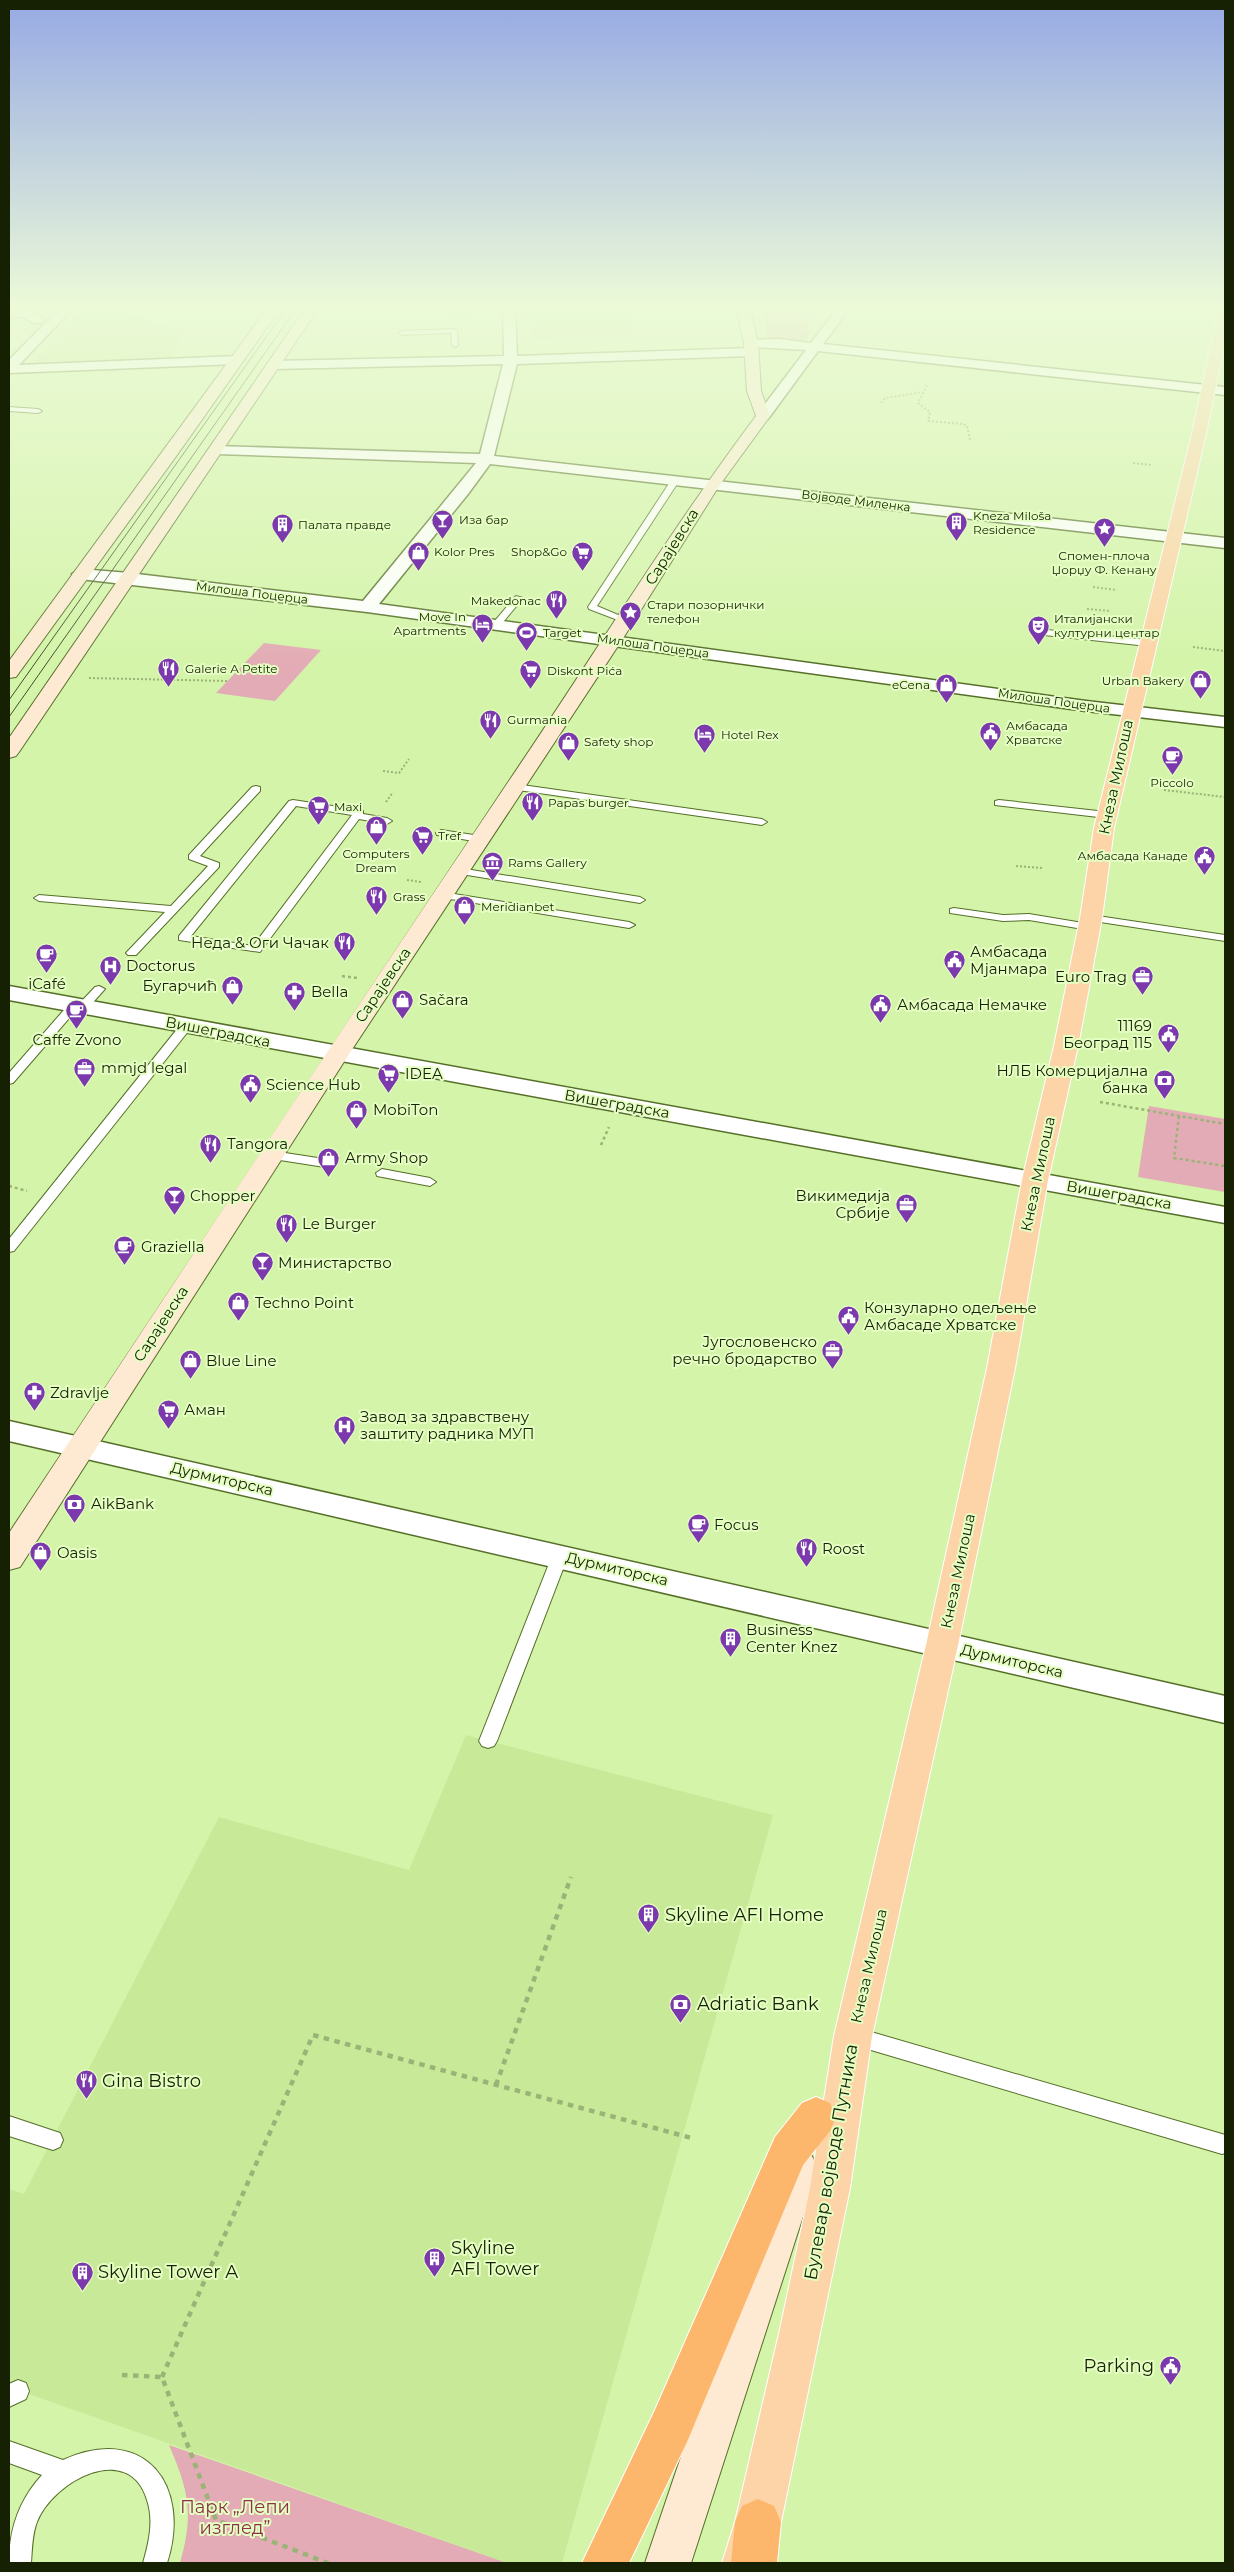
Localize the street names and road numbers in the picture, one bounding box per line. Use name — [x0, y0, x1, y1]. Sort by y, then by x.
street label: Војводе Миленка — [801, 486, 912, 515]
street label: Сарајевска — [641, 505, 703, 588]
street label: Милоша Поцерца — [195, 578, 309, 607]
street label: Милоша Поцерца — [596, 630, 710, 661]
street label: Милоша Поцерца — [997, 685, 1111, 716]
street label: Кнеза Милоша — [1094, 718, 1137, 836]
street label: Сарајевска — [350, 944, 415, 1026]
street label: Вишеградска — [164, 1012, 272, 1051]
street label: Вишеградска — [563, 1085, 671, 1122]
street label: Кнеза Милоша — [1016, 1115, 1059, 1233]
street label: Вишеградска — [1065, 1176, 1173, 1213]
street label: Сарајевска — [129, 1282, 192, 1365]
street label: Дурмиторска — [169, 1457, 275, 1500]
street label: Кнеза Милоша — [936, 1512, 979, 1630]
street label: Дурмиторска — [564, 1547, 670, 1590]
street label: Дурмиторска — [959, 1639, 1065, 1682]
street label: Кнеза Милоша — [846, 1907, 891, 2025]
street label: Булевар војводе Путника — [799, 2042, 863, 2282]

